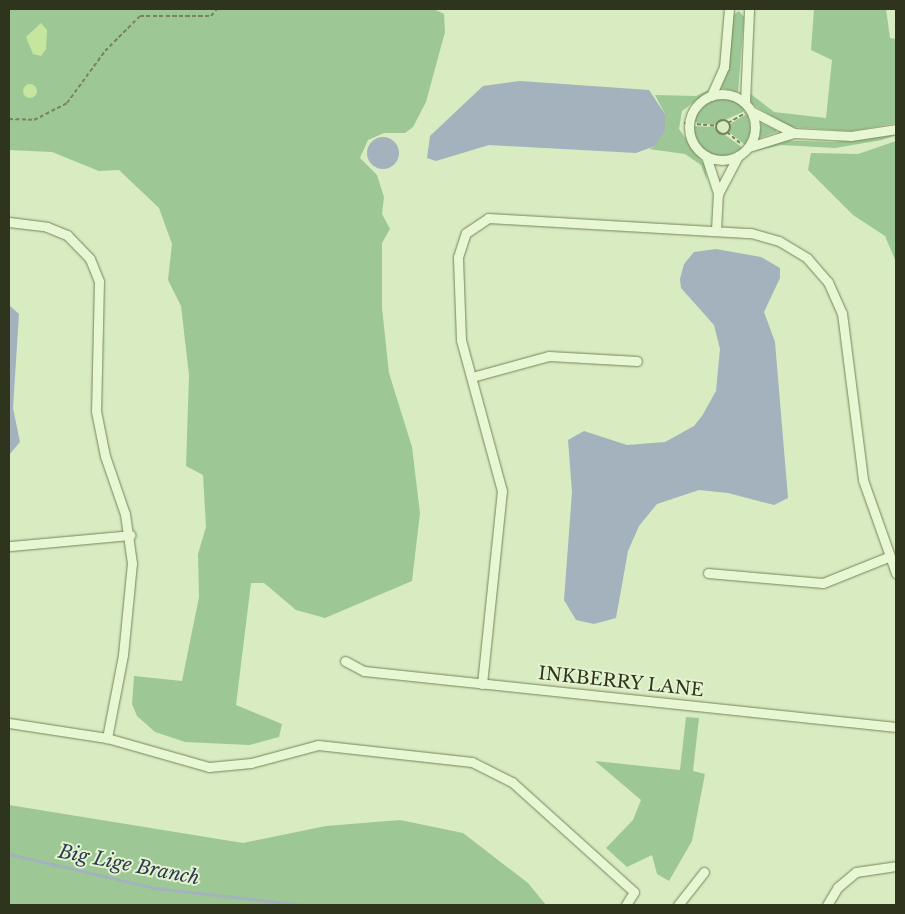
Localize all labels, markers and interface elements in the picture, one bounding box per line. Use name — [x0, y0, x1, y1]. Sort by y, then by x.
street label: INKBERRY LANE — [537, 663, 705, 701]
water label: Big Lige Branch — [56, 840, 202, 890]

